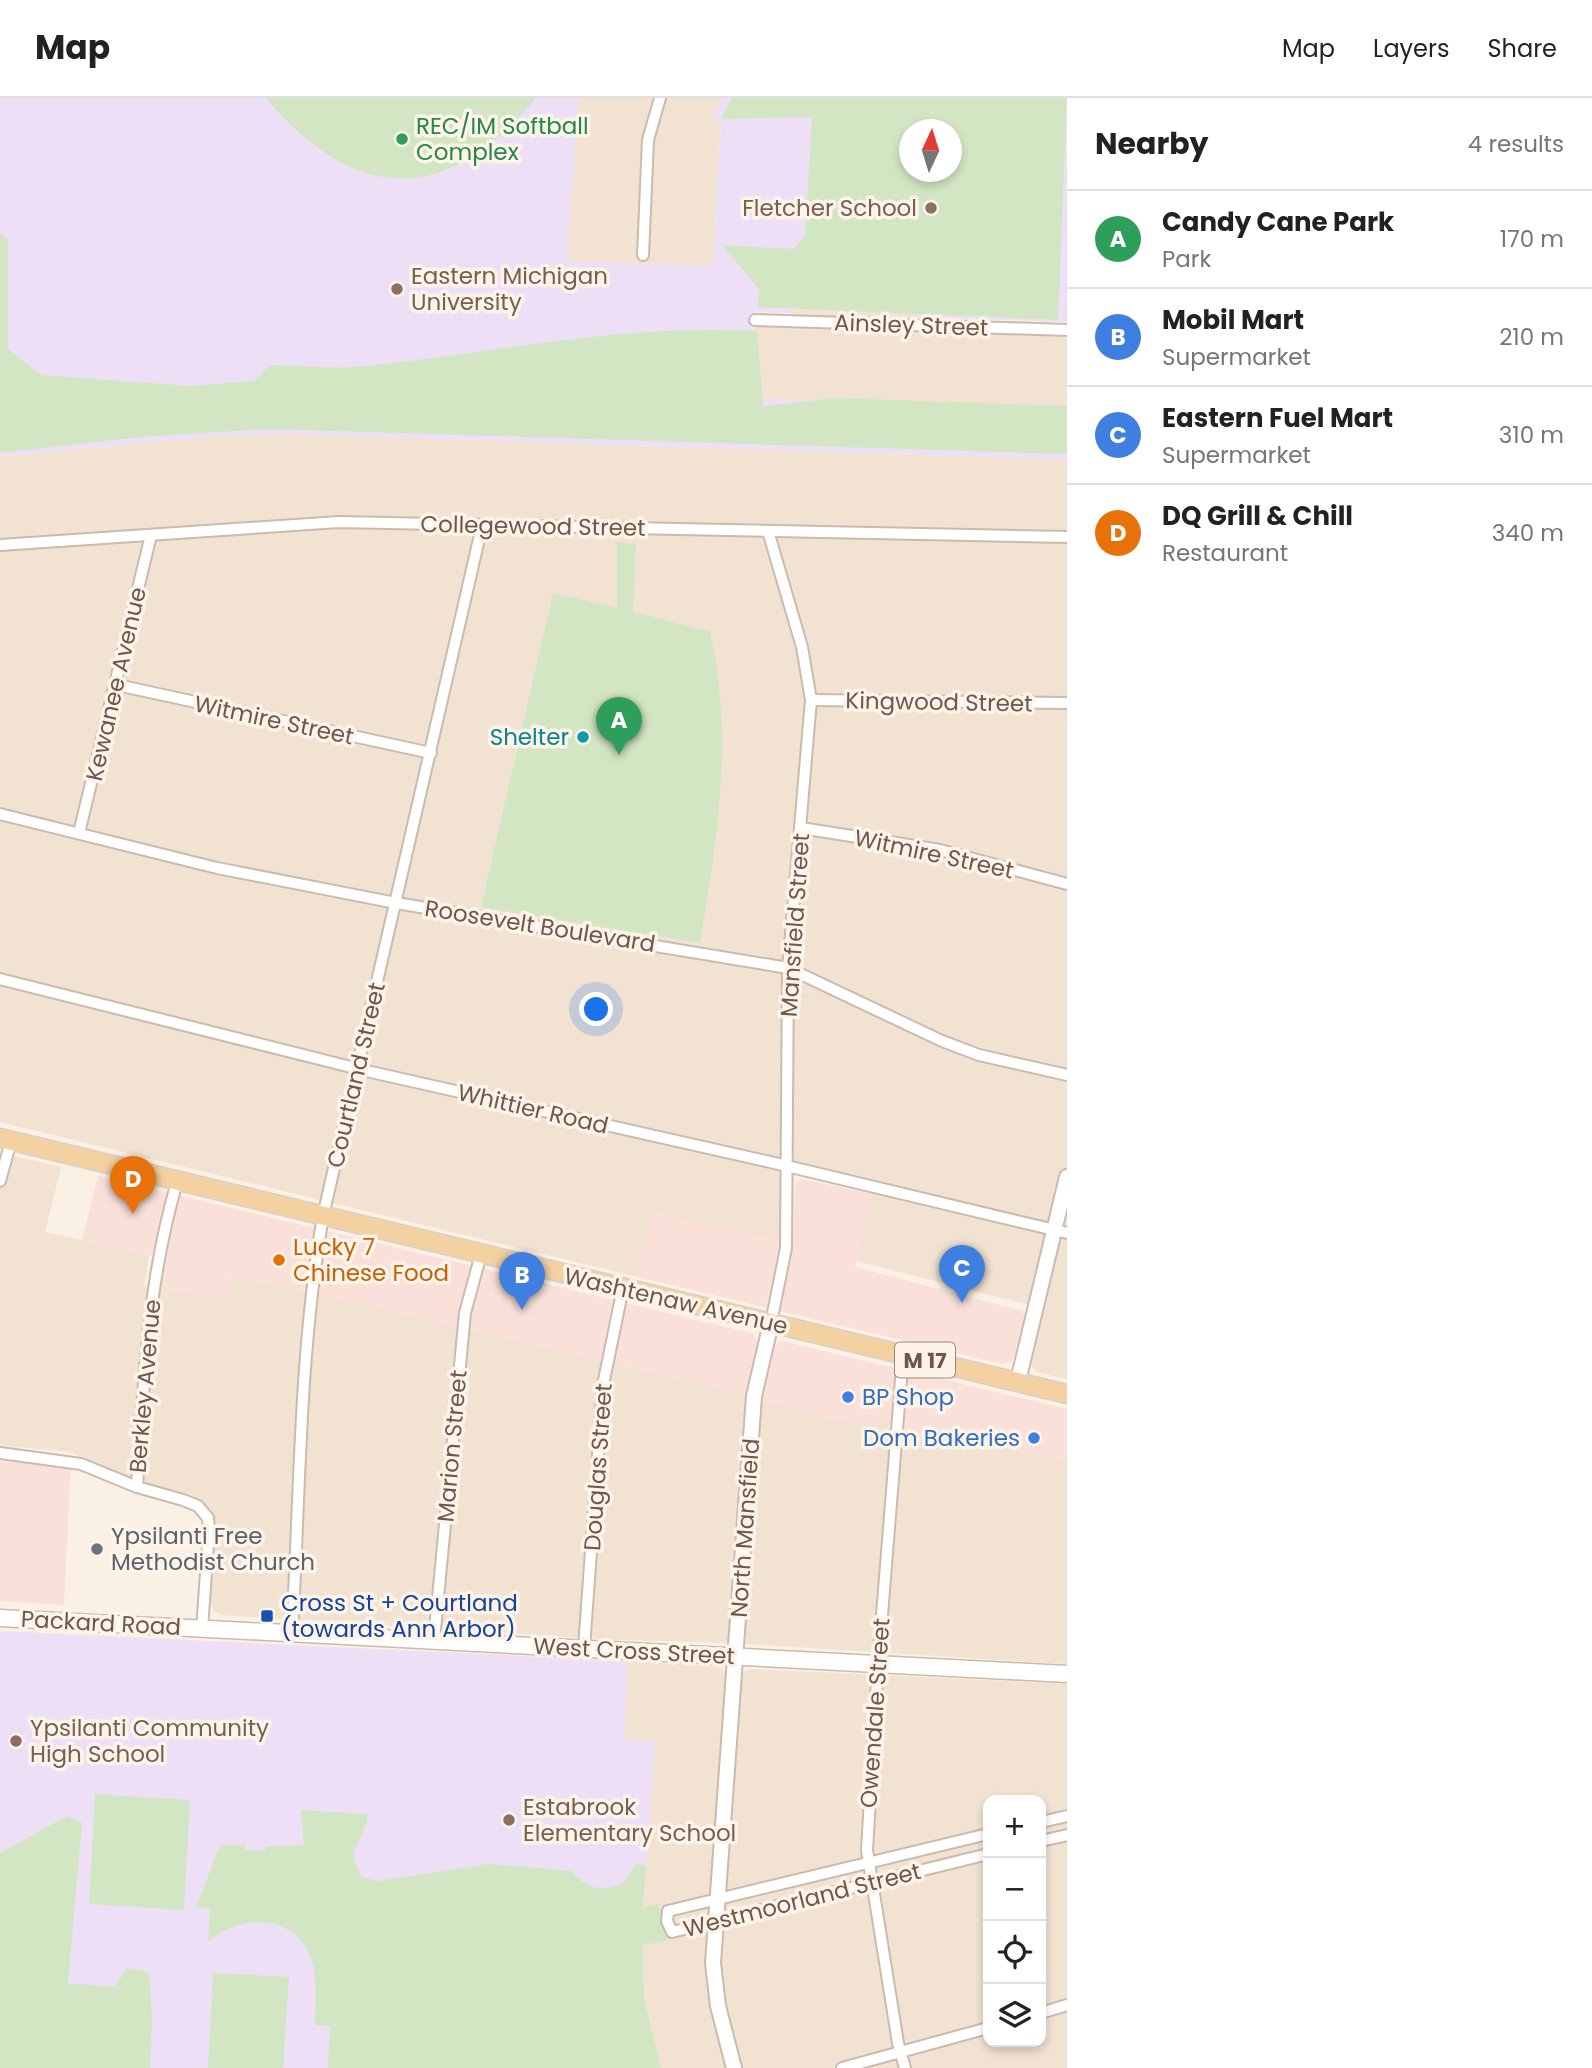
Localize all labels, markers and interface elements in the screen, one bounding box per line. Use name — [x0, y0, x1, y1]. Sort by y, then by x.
text: Map — [35, 24, 110, 71]
text: Map — [1282, 32, 1335, 65]
text: Layers — [1373, 32, 1449, 65]
text: Share — [1487, 32, 1557, 65]
place label: REC/IM Softball Complex — [416, 110, 589, 168]
north arrow — [899, 119, 962, 182]
text: Nearby — [1095, 122, 1209, 165]
text: 4 results — [1468, 128, 1564, 160]
marker: REC/IM Softball Complex — [394, 131, 410, 147]
place label: Fletcher School — [742, 192, 917, 224]
marker: Fletcher School — [923, 200, 939, 216]
text: Candy Cane Park — [1162, 204, 1394, 240]
text: A — [1110, 223, 1126, 255]
text: 170 m — [1500, 223, 1564, 255]
text: Park — [1162, 243, 1211, 275]
place label: Eastern Michigan University — [411, 260, 608, 318]
marker: Eastern Michigan University — [389, 281, 405, 297]
text: Mobil Mart — [1162, 302, 1304, 338]
street label: Ainsley Street — [833, 306, 989, 344]
text: B — [1110, 321, 1126, 353]
text: 210 m — [1499, 321, 1564, 353]
text: Supermarket — [1162, 341, 1311, 373]
text: Eastern Fuel Mart — [1162, 400, 1393, 436]
text: C — [1109, 419, 1127, 451]
text: 310 m — [1499, 419, 1564, 451]
text: Supermarket — [1162, 439, 1311, 471]
text: DQ Grill & Chill — [1162, 498, 1353, 534]
street label: Collegewood Street — [420, 508, 646, 544]
text: D — [1110, 517, 1126, 549]
text: 340 m — [1492, 517, 1564, 549]
text: Restaurant — [1162, 537, 1288, 569]
street label: Kewanee Avenue — [78, 584, 154, 784]
street label: Kingwood Street — [845, 684, 1033, 720]
street label: Witmire Street — [191, 687, 357, 753]
pin: A — [596, 697, 642, 755]
place label: Shelter — [490, 721, 569, 753]
marker: Shelter — [575, 729, 591, 745]
street label: Witmire Street — [851, 821, 1017, 887]
street label: Mansfield Street — [773, 832, 817, 1018]
street label: Roosevelt Boulevard — [422, 892, 658, 960]
street label: Courtland Street — [319, 979, 393, 1171]
your location — [579, 992, 613, 1026]
street label: Whittier Road — [454, 1076, 612, 1142]
pin: D — [110, 1156, 156, 1214]
place label: Lucky 7 Chinese Food — [293, 1231, 449, 1289]
pin: C — [939, 1245, 985, 1303]
marker: Lucky 7 Chinese Food — [271, 1252, 287, 1268]
pin: B — [499, 1252, 545, 1310]
street label: Washtenaw Avenue — [561, 1260, 791, 1342]
street label: Berkley Avenue — [121, 1298, 169, 1474]
road number: M 17 — [895, 1342, 955, 1378]
street label: Marion Street — [429, 1369, 475, 1523]
place label: BP Shop — [862, 1381, 954, 1413]
street label: Douglas Street — [576, 1382, 620, 1552]
marker: BP Shop — [840, 1389, 856, 1405]
place label: Dom Bakeries — [863, 1422, 1020, 1454]
marker: Dom Bakeries — [1026, 1430, 1042, 1446]
street label: North Mansfield — [723, 1437, 767, 1619]
place label: Ypsilanti Free Methodist Church — [111, 1520, 315, 1578]
marker: Ypsilanti Free Methodist Church — [89, 1541, 105, 1557]
place label: Cross St + Courtland (towards Ann Arbor) — [281, 1587, 518, 1645]
street label: Packard Road — [20, 1603, 182, 1643]
marker: Cross St + Courtland (towards Ann Arbor) — [259, 1608, 275, 1624]
street label: Owendale Street — [852, 1617, 898, 1809]
street label: West Cross Street — [532, 1630, 736, 1672]
place label: Ypsilanti Community High School — [30, 1712, 269, 1770]
marker: Ypsilanti Community High School — [8, 1733, 24, 1749]
place label: Estabrook Elementary School — [523, 1791, 736, 1849]
map controls — [983, 1795, 1046, 2047]
button: + — [983, 1795, 1046, 1858]
marker: Estabrook Elementary School — [501, 1812, 517, 1828]
street label: Westmoorland Street — [680, 1855, 924, 1945]
button: − — [983, 1858, 1046, 1921]
button: locate — [983, 1921, 1046, 1984]
button: layers — [983, 1984, 1046, 2047]

